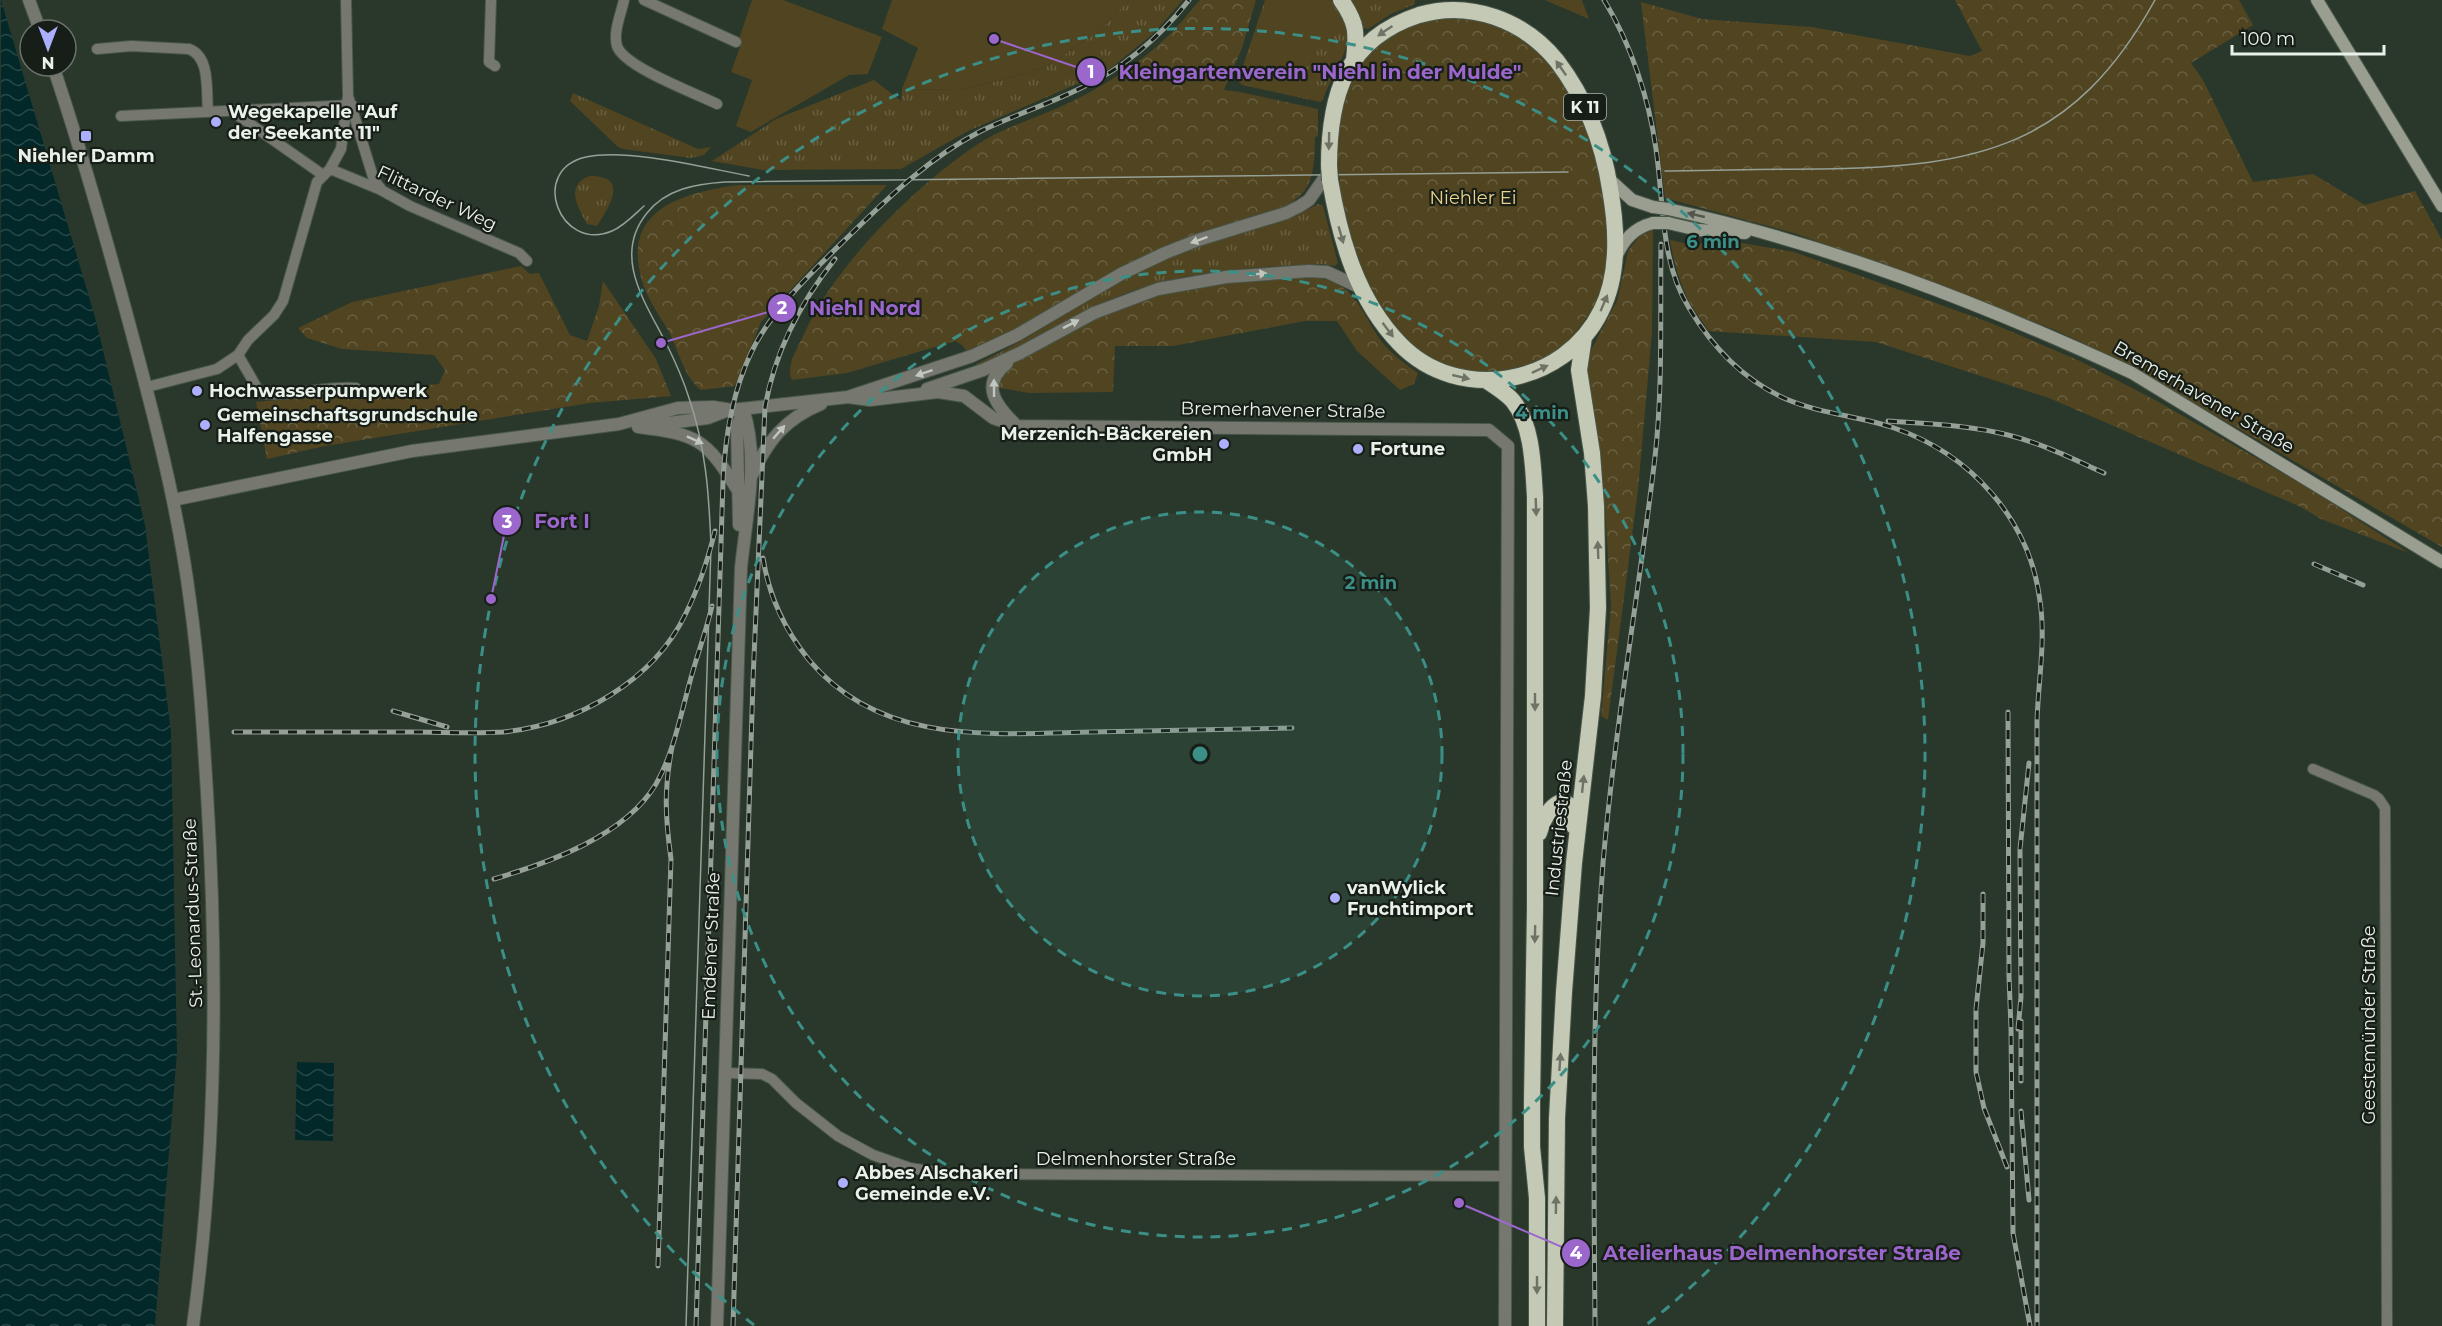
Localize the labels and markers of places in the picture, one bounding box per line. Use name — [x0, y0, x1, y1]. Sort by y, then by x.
callout: Kleingartenverein "Niehl in der Mulde" — [1076, 53, 1533, 91]
place label: Wegekapelle "Auf der Seekante 11" — [228, 101, 398, 144]
marker: Wegekapelle "Auf der Seekante 11" — [209, 115, 223, 129]
marker: Niehler Damm — [79, 129, 93, 143]
place label: Niehler Damm — [17, 145, 155, 167]
callout: Niehl Nord — [767, 289, 933, 327]
place label: Hochwasserpumpwerk — [209, 380, 427, 402]
marker: Hochwasserpumpwerk — [190, 384, 204, 398]
place label: Gemeinschaftsgrundschule Halfengasse — [217, 404, 478, 447]
marker: Gemeinschaftsgrundschule Halfengasse — [198, 418, 212, 432]
place label: Merzenich-Bäckereien GmbH — [1000, 423, 1212, 466]
marker: Merzenich-Bäckereien GmbH — [1217, 437, 1231, 451]
place label: Fortune — [1370, 438, 1445, 460]
marker: Fortune — [1351, 442, 1365, 456]
callout: Fort I — [492, 502, 602, 540]
centre of rings — [1190, 744, 1210, 764]
place label: vanWylick Fruchtimport — [1346, 877, 1474, 920]
marker: vanWylick Fruchtimport — [1328, 891, 1342, 905]
place label: Abbes Alschakeri Gemeinde e.V. — [854, 1162, 1018, 1205]
marker: Abbes Alschakeri Gemeinde e.V. — [836, 1176, 850, 1190]
callout: Atelierhaus Delmenhorster Straße — [1561, 1234, 1973, 1272]

